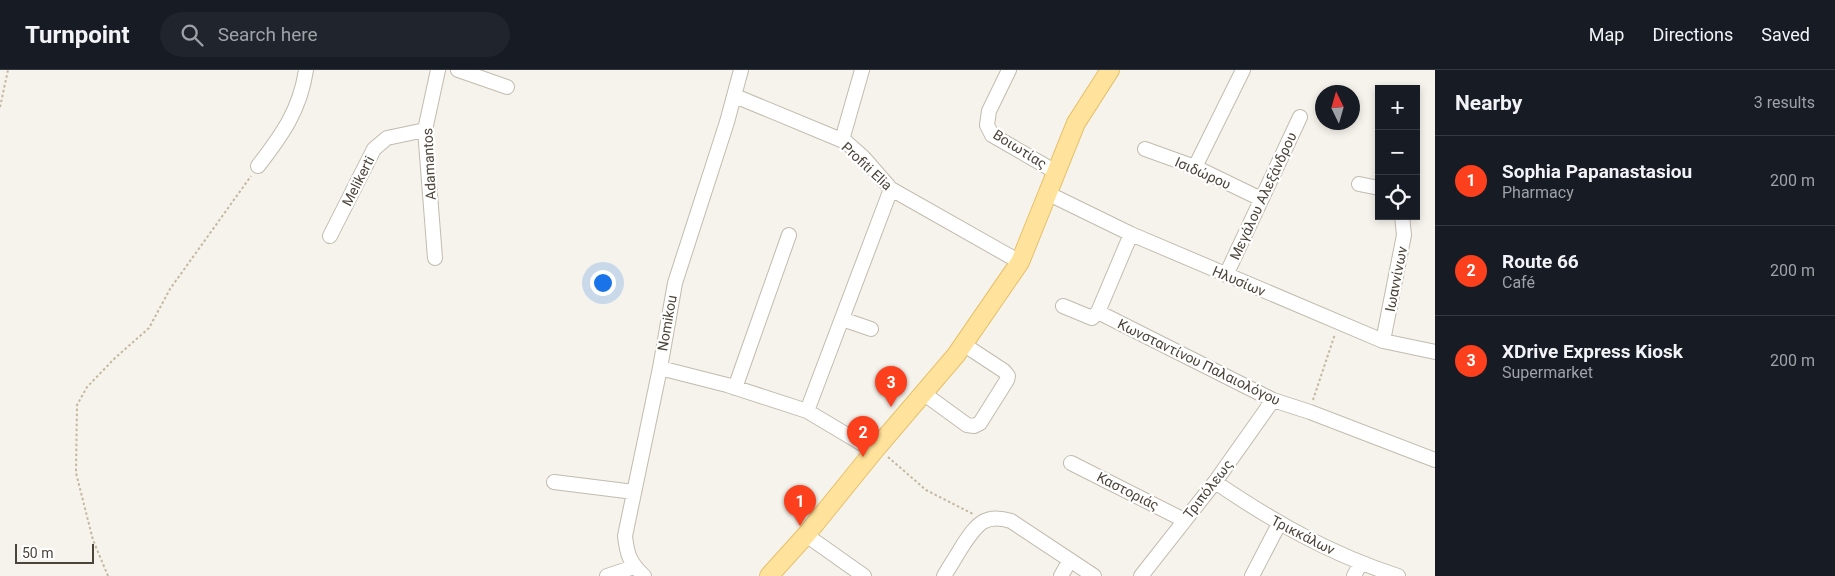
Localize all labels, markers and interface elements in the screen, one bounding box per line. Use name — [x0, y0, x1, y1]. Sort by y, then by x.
search box — [160, 12, 510, 57]
text: Turnpoint — [25, 21, 130, 49]
icon: search — [178, 21, 206, 49]
text: Search here — [218, 23, 318, 46]
text: Map — [1589, 24, 1624, 45]
text: Directions — [1652, 24, 1733, 45]
text: Saved — [1761, 24, 1810, 45]
north arrow — [1315, 85, 1360, 130]
map controls — [1375, 85, 1420, 220]
button: + — [1375, 85, 1420, 130]
text: Nearby — [1455, 91, 1522, 115]
text: 3 results — [1754, 93, 1815, 112]
street label: Βοιωτίας — [990, 126, 1050, 172]
street label: Adamantos — [419, 128, 439, 200]
street label: Μεγάλου Αλεξάνδρου — [1226, 130, 1300, 262]
button: − — [1375, 130, 1420, 175]
street label: Profiti Elia — [838, 139, 896, 193]
street label: Melikerti — [339, 153, 377, 209]
street label: Ισιδώρου — [1173, 154, 1233, 192]
text: Sophia Papanastasiou — [1502, 160, 1692, 183]
text: 1 — [1466, 171, 1476, 190]
text: 200 m — [1770, 171, 1815, 190]
button: locate — [1375, 175, 1420, 220]
text: Pharmacy — [1502, 183, 1574, 202]
street label: Ιωαννίνων — [1382, 245, 1410, 313]
text: Route 66 — [1502, 250, 1579, 273]
text: 2 — [1466, 261, 1476, 280]
text: 200 m — [1770, 261, 1815, 280]
street label: Ηλυσίων — [1210, 263, 1268, 299]
your location — [590, 270, 616, 296]
text: Café — [1502, 273, 1535, 292]
street label: Nomikou — [654, 294, 680, 352]
street label: Κωνσταντίνου Παλαιολόγου — [1115, 316, 1283, 408]
text: XDrive Express Kiosk — [1502, 340, 1683, 363]
text: 3 — [1466, 351, 1476, 370]
text: 200 m — [1770, 351, 1815, 370]
text: Supermarket — [1502, 363, 1593, 382]
pin: 3 — [875, 366, 907, 407]
pin: 2 — [847, 416, 879, 457]
street label: Τριπόλεως — [1180, 456, 1236, 522]
street label: Καστοριάς — [1094, 469, 1162, 513]
pin: 1 — [784, 485, 816, 526]
street label: Τρικκάλων — [1269, 512, 1338, 558]
scale bar — [15, 541, 94, 564]
text: 50 m — [22, 545, 54, 561]

